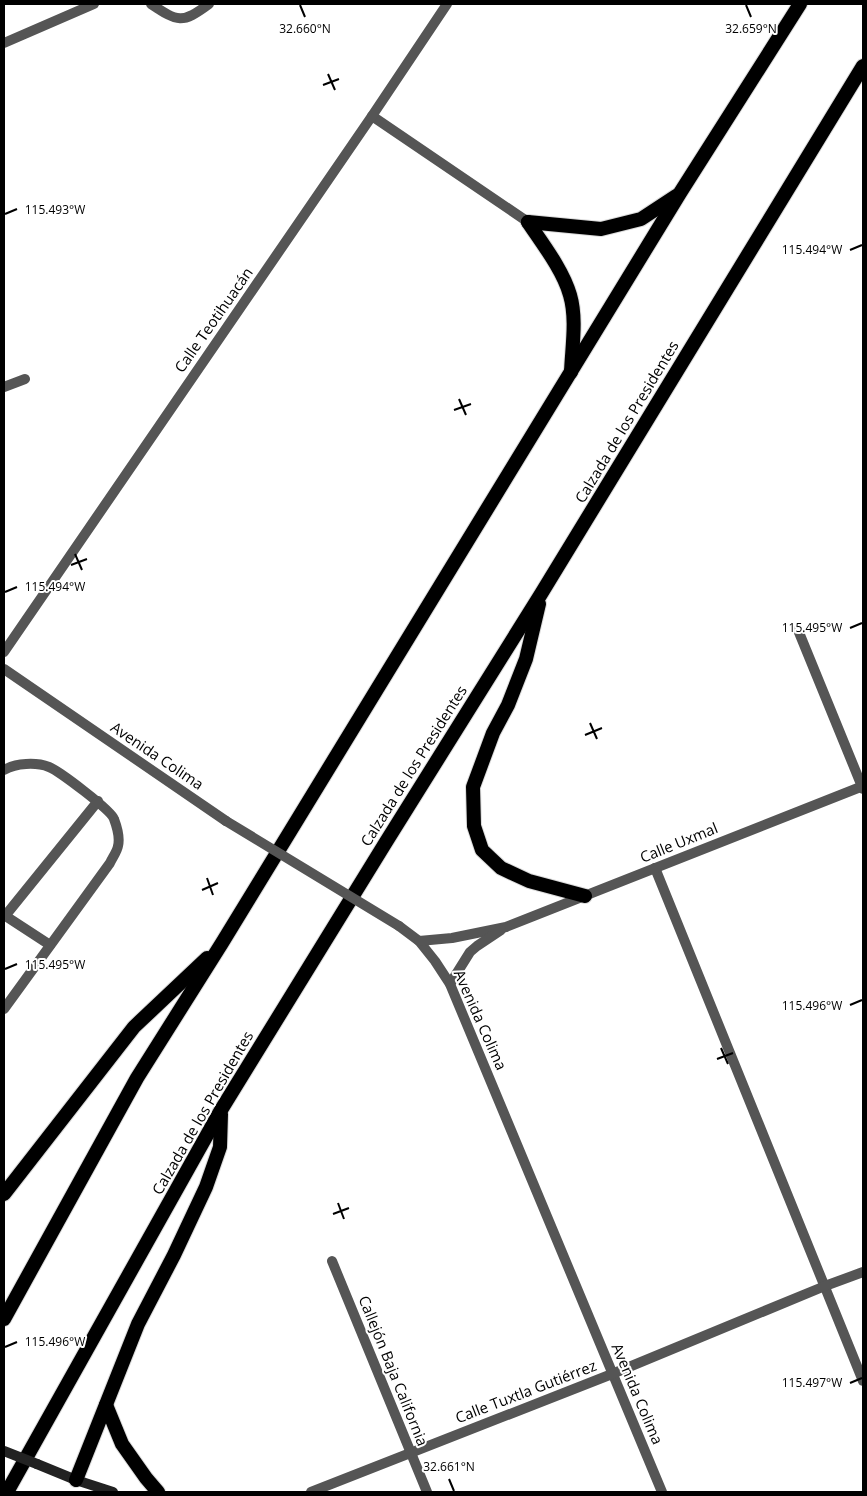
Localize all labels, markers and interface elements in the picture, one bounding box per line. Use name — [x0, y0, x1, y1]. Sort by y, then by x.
text: 32.660°N — [279, 20, 331, 37]
text: 32.659°N — [725, 20, 777, 37]
text: 115.493°W — [25, 201, 85, 218]
text: 115.494°W — [782, 241, 842, 258]
street label: Calle Teotihuacán — [169, 263, 257, 376]
street label: Calzada de los Presidentes — [570, 337, 683, 506]
text: 115.494°W — [25, 578, 85, 595]
text: 115.495°W — [782, 619, 842, 636]
street label: Calzada de los Presidentes — [355, 681, 471, 850]
street label: Avenida Colima — [107, 717, 208, 794]
street label: Calle Uxmal — [637, 817, 721, 867]
text: 115.495°W — [25, 956, 85, 973]
street label: Avenida Colima — [450, 966, 512, 1073]
text: 115.496°W — [782, 997, 842, 1014]
street label: Calzada de los Presidentes — [147, 1027, 257, 1198]
street label: Callejón Baja California — [355, 1292, 433, 1449]
text: 115.496°W — [25, 1333, 85, 1350]
street label: Avenida Colima — [608, 1340, 668, 1447]
street label: Calle Tuxtla Gutiérrez — [452, 1355, 599, 1427]
text: 115.497°W — [782, 1374, 842, 1391]
text: 32.661°N — [423, 1458, 475, 1475]

